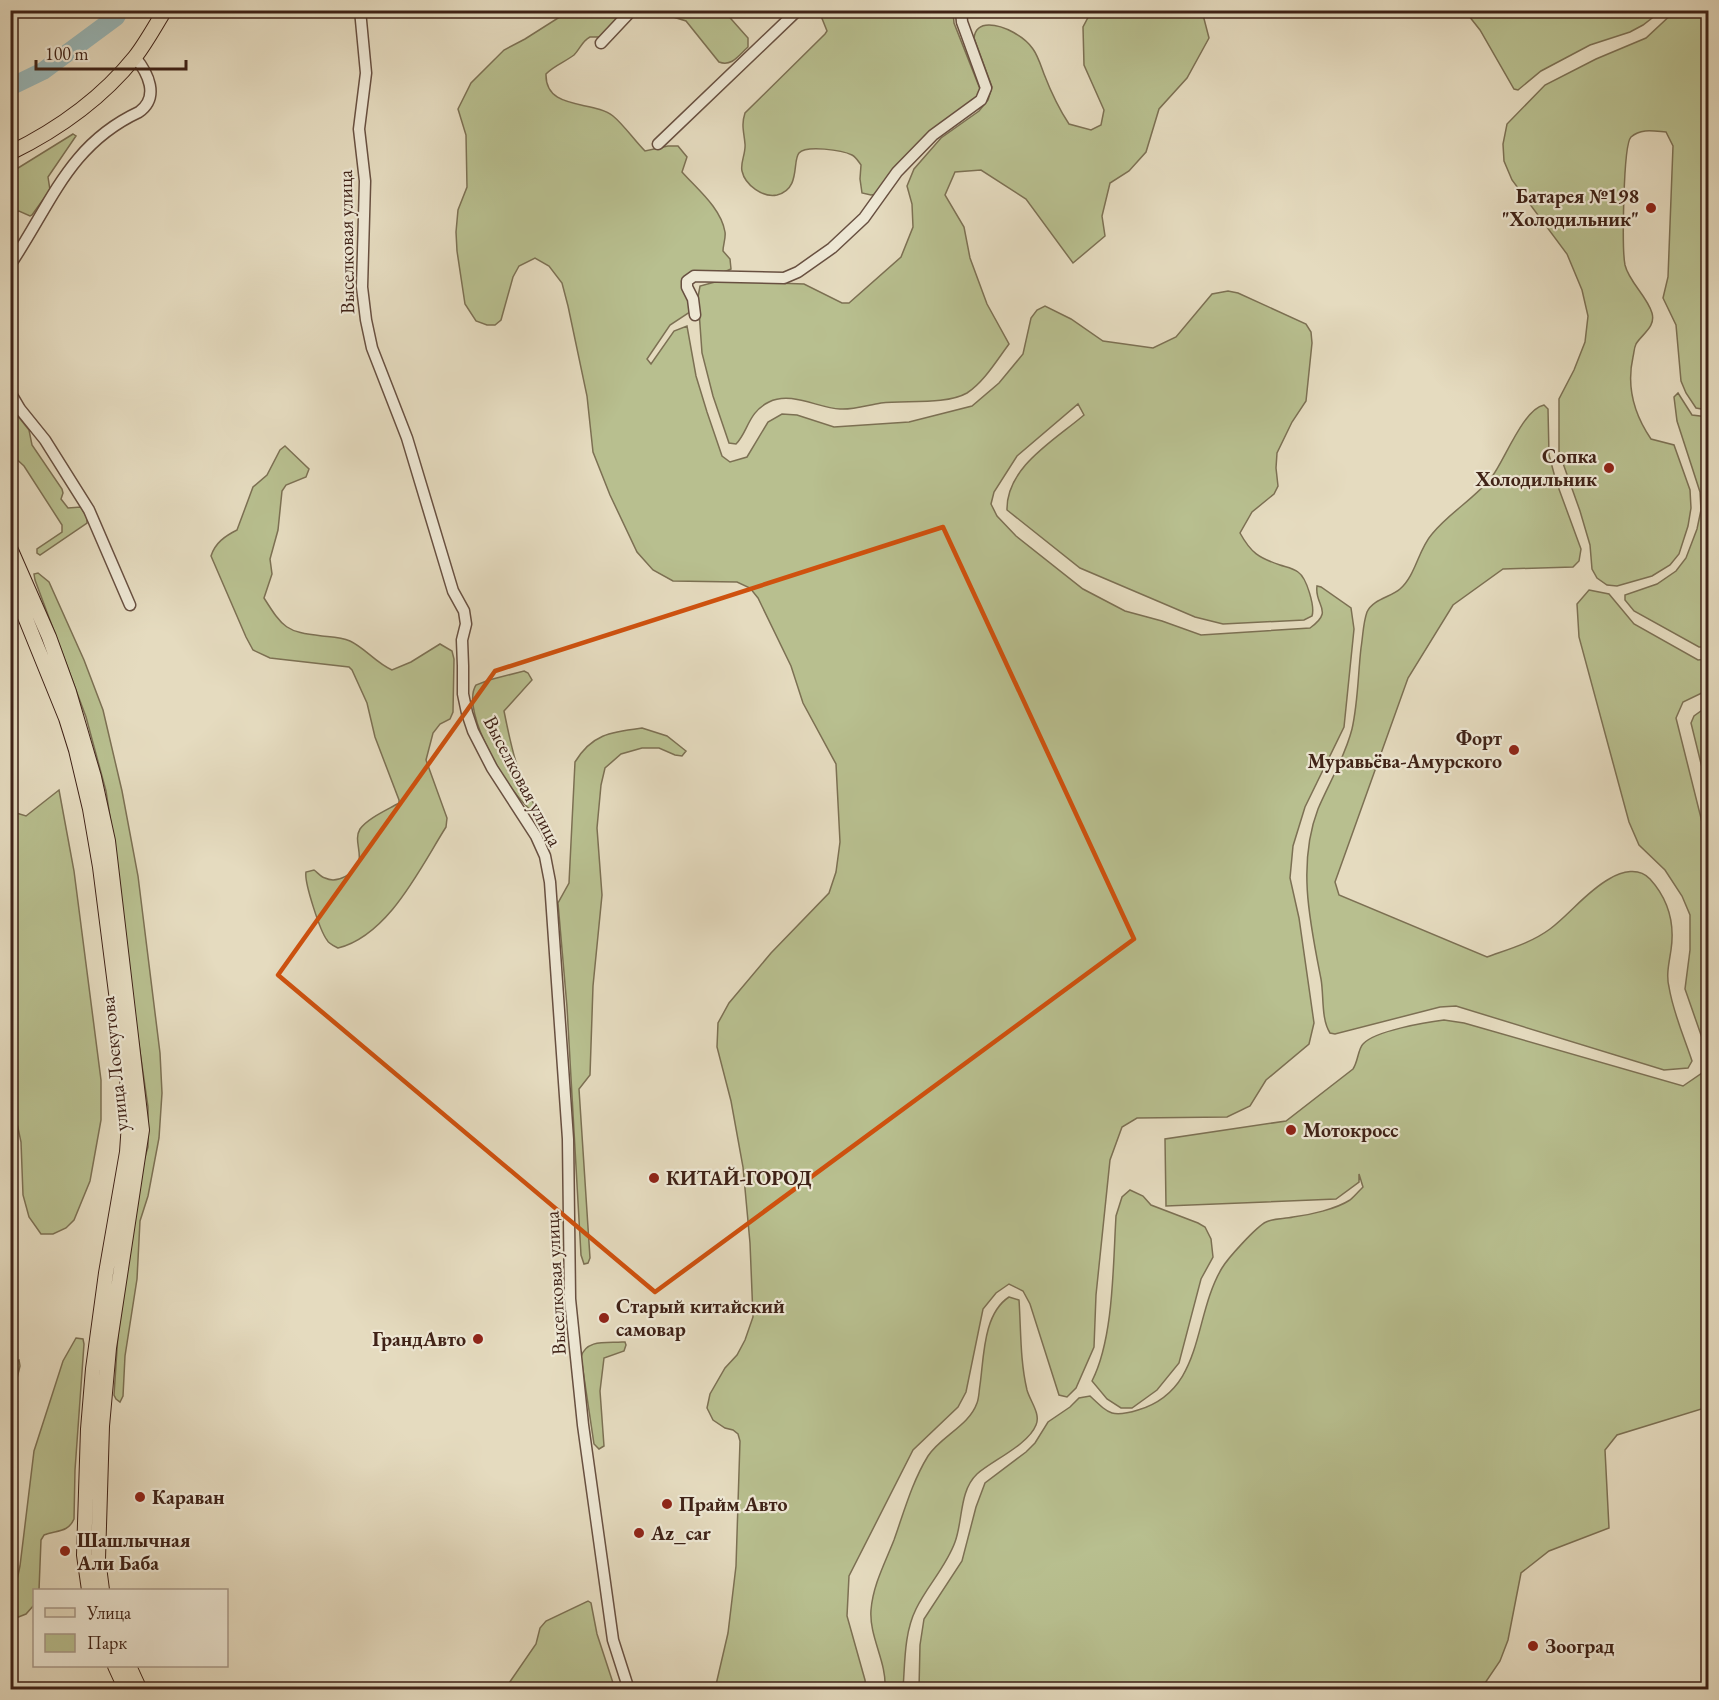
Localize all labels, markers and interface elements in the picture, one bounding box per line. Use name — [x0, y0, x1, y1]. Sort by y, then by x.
scale bar — [36, 33, 186, 71]
text: 100 m — [45, 42, 89, 65]
street label: Выселковая улица — [332, 170, 360, 314]
place label: Батарея №198 "Холодильник" — [1502, 183, 1639, 232]
marker: Батарея №198 "Холодильник" — [1644, 201, 1658, 215]
place label: Сопка Холодильник — [1475, 443, 1597, 492]
marker: Сопка Холодильник — [1602, 461, 1616, 475]
street label: Выселковая улица — [478, 711, 568, 851]
place label: Форт Муравьёва-Амурского — [1308, 725, 1502, 774]
marker: Форт Муравьёва-Амурского — [1507, 743, 1521, 757]
street label: улица Лоскутова — [94, 995, 134, 1133]
place label: Мотокросс — [1303, 1117, 1399, 1143]
marker: Мотокросс — [1284, 1123, 1298, 1137]
place label: КИТАЙ-ГОРОД — [666, 1165, 812, 1191]
marker: КИТАЙ-ГОРОД — [647, 1171, 661, 1185]
street label: Выселковая улица — [538, 1210, 572, 1356]
place label: Старый китайский самовар — [616, 1293, 785, 1342]
marker: Старый китайский самовар — [597, 1311, 611, 1325]
place label: ГрандАвто — [372, 1326, 466, 1352]
marker: ГрандАвто — [471, 1332, 485, 1346]
place label: Караван — [152, 1484, 225, 1510]
marker: Караван — [133, 1490, 147, 1504]
place label: Прайм Авто — [679, 1491, 788, 1517]
marker: Прайм Авто — [660, 1497, 674, 1511]
place label: Az_car — [650, 1520, 712, 1546]
marker: Az_car — [632, 1526, 646, 1540]
place label: Шашлычная Али Баба — [76, 1527, 191, 1576]
marker: Шашлычная Али Баба — [58, 1544, 72, 1558]
legend — [33, 1589, 228, 1667]
text: Улица — [86, 1601, 132, 1624]
text: Парк — [87, 1631, 127, 1654]
place label: Зооград — [1545, 1633, 1615, 1659]
marker: Зооград — [1526, 1639, 1540, 1653]

